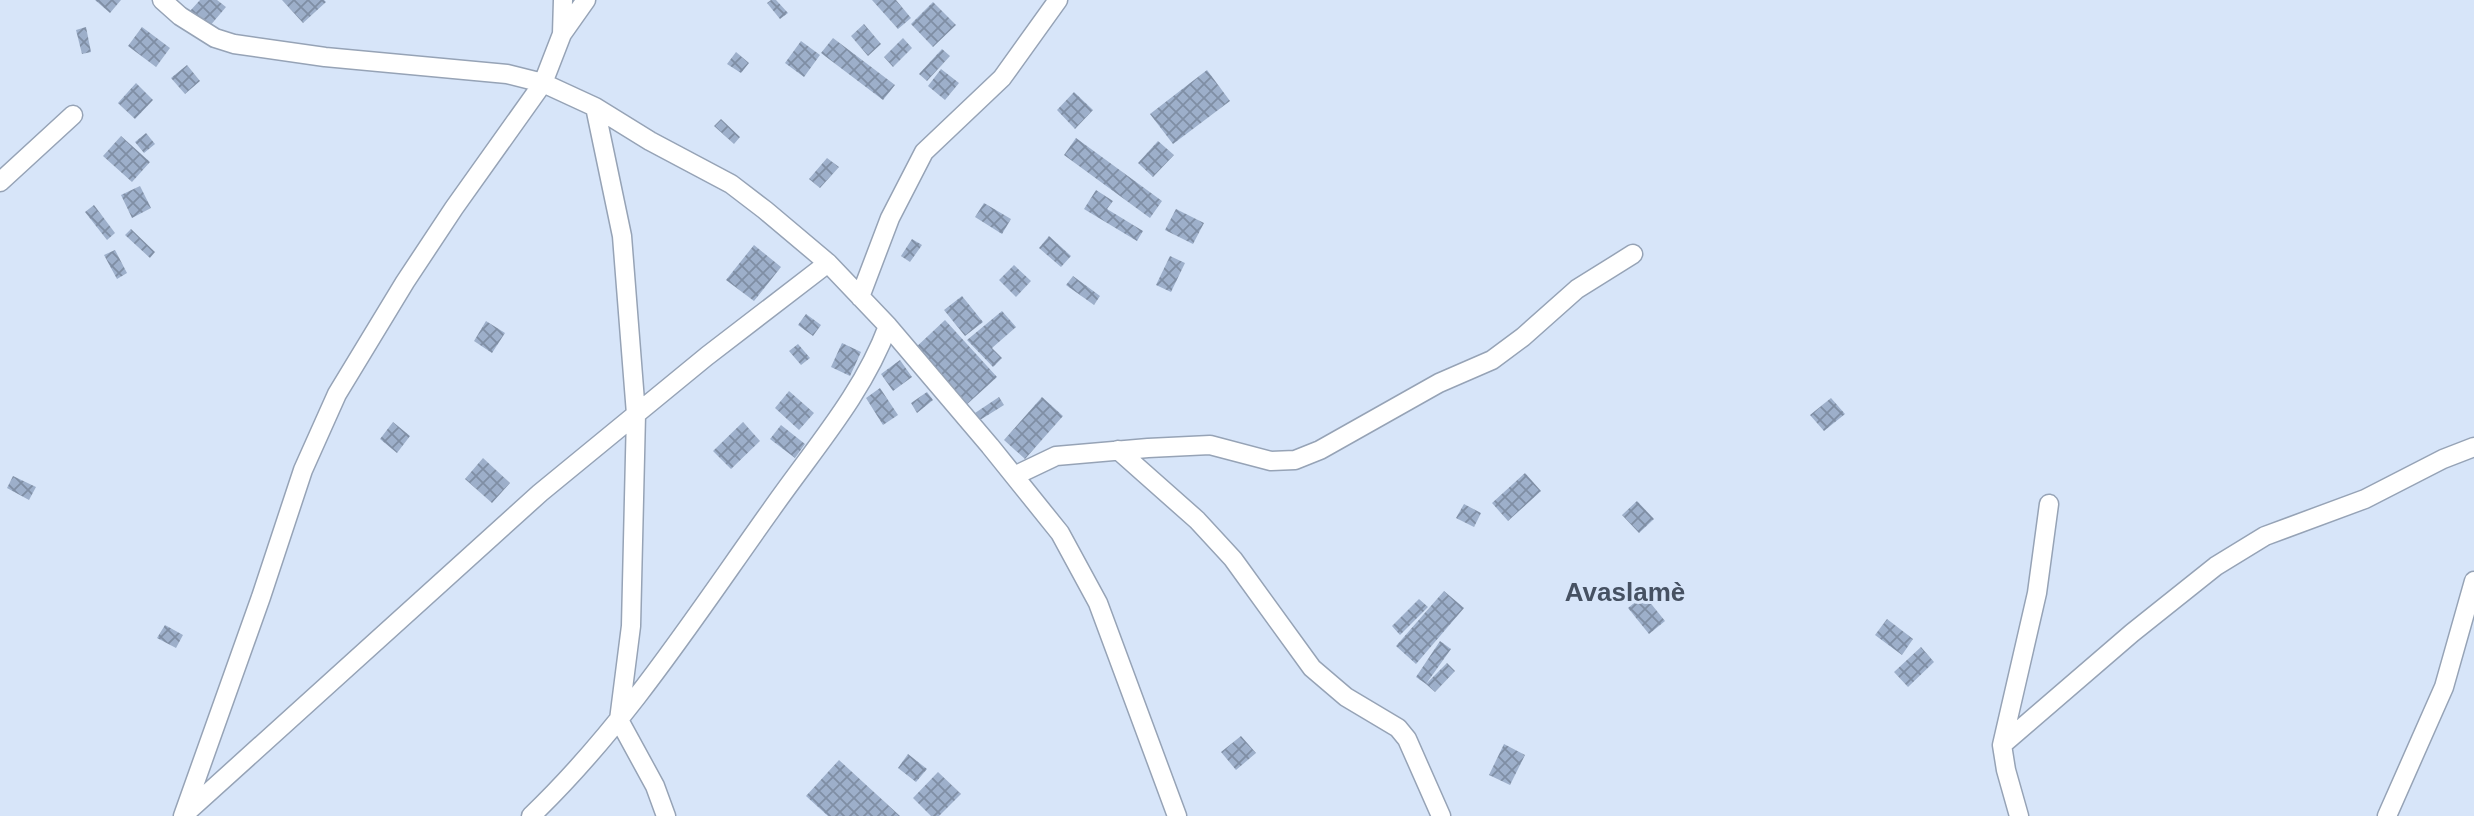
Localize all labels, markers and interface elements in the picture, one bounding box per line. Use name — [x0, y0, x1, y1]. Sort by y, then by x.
district label: Avaslamè — [1565, 577, 1685, 607]

